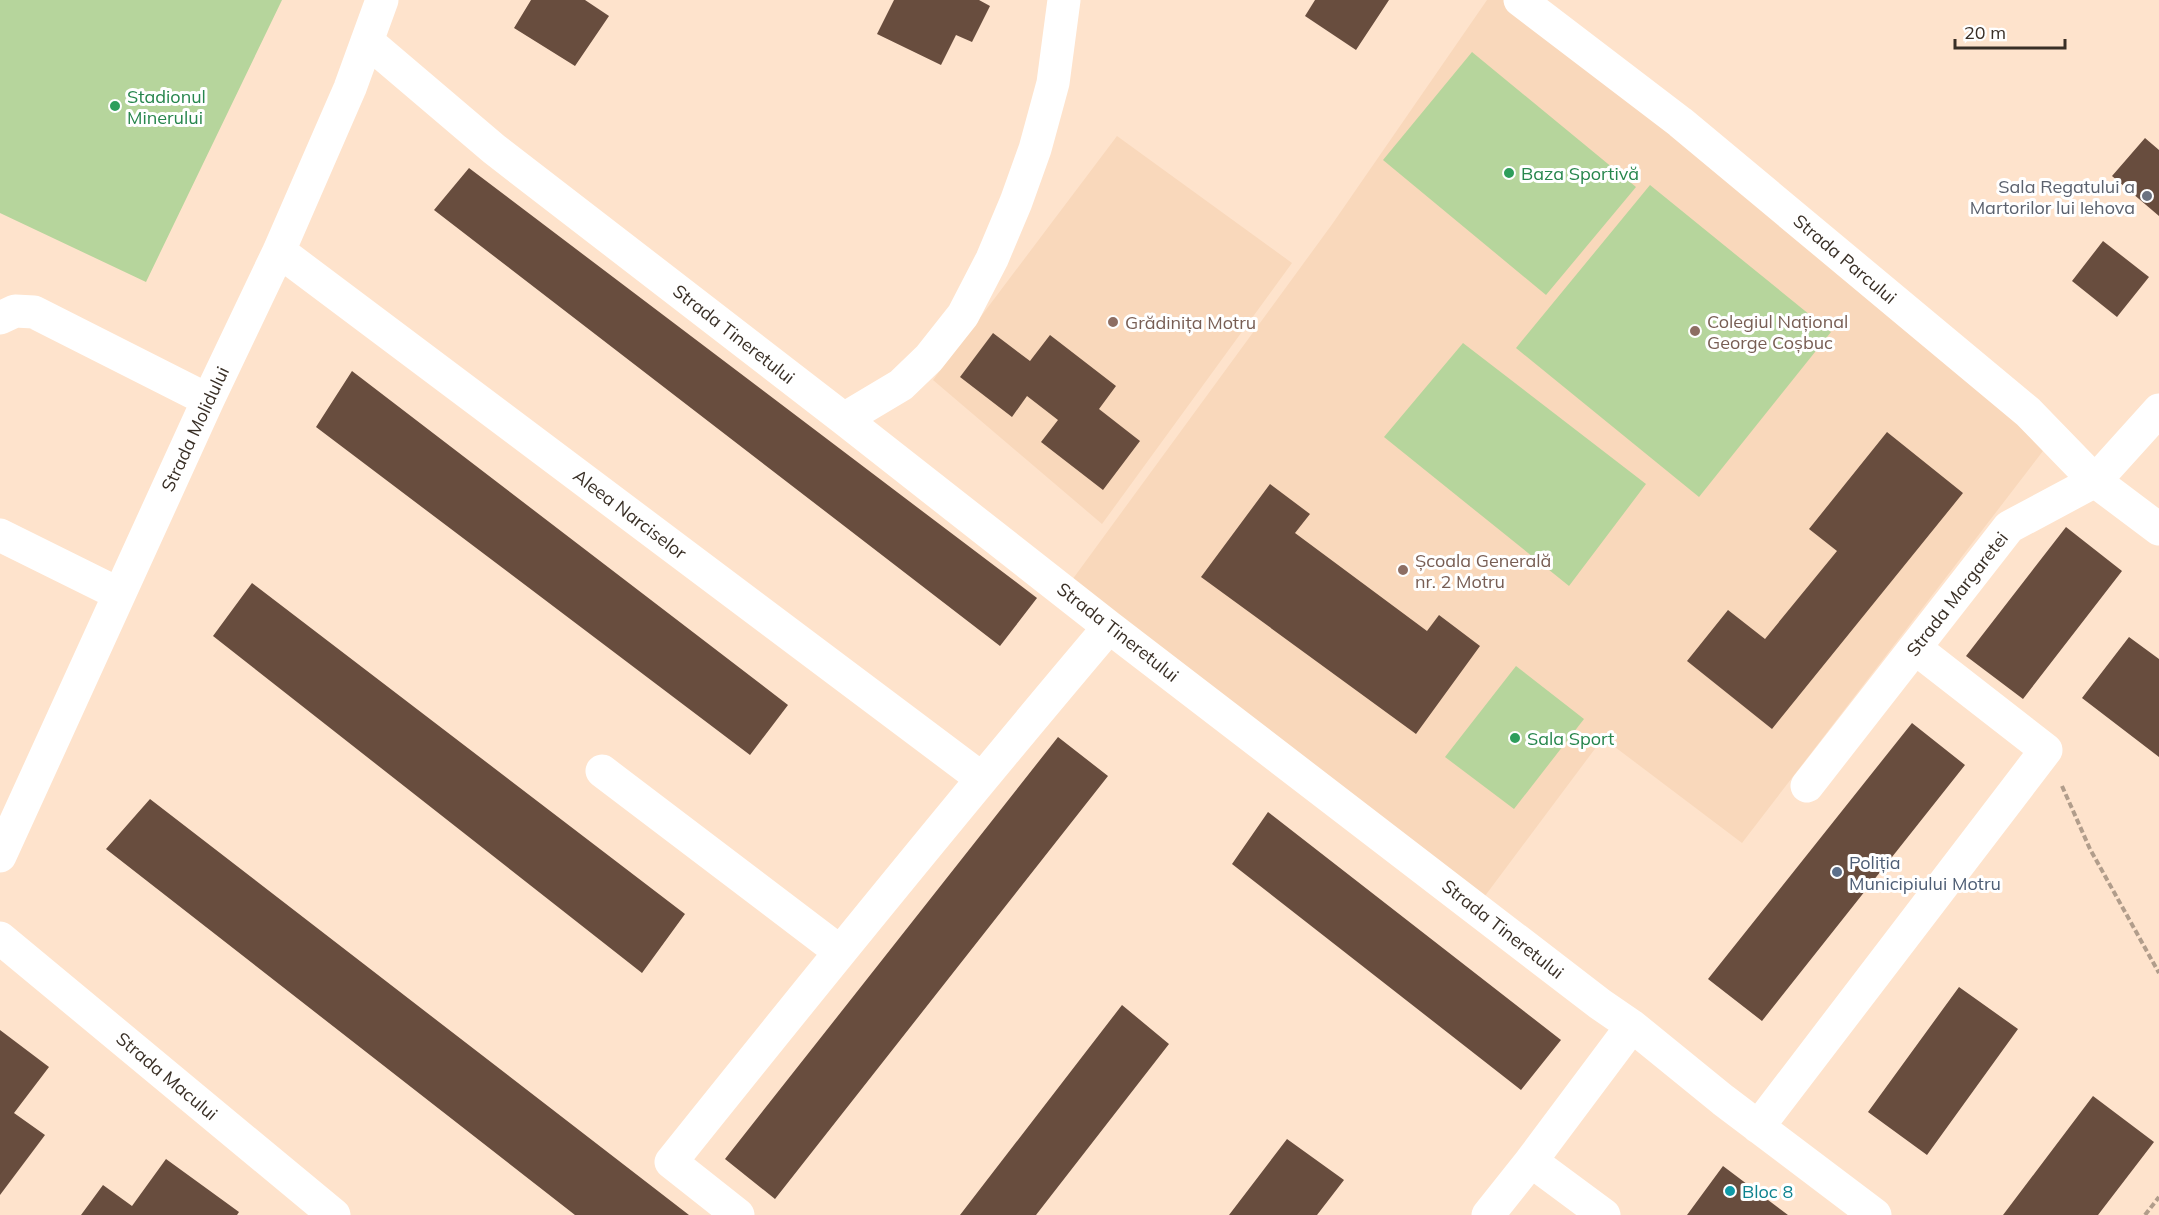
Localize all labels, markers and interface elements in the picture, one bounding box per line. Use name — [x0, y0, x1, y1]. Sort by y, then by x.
scale bar — [1955, 12, 2064, 50]
text: 20 m — [1964, 21, 2006, 44]
place label: Stadionul Minerului — [127, 85, 206, 129]
marker: Stadionul Minerului — [108, 99, 122, 113]
place label: Baza Sportivă — [1521, 162, 1639, 185]
marker: Baza Sportivă — [1502, 166, 1516, 180]
place label: Sala Regatului a Martorilor lui Iehova — [1970, 175, 2135, 219]
marker: Sala Regatului a Martorilor lui Iehova — [2140, 189, 2154, 203]
street label: Strada Parcului — [1789, 209, 1901, 309]
street label: Strada Tineretului — [668, 279, 800, 389]
place label: Colegiul Național George Coșbuc — [1707, 310, 1848, 354]
place label: Grădinița Motru — [1125, 311, 1256, 334]
marker: Grădinița Motru — [1106, 315, 1120, 329]
marker: Colegiul Național George Coșbuc — [1688, 324, 1702, 338]
street label: Strada Molidului — [156, 363, 234, 495]
street label: Aleea Narciselor — [569, 464, 692, 564]
street label: Strada Margaretei — [1901, 527, 2013, 661]
place label: Școala Generală nr. 2 Motru — [1415, 549, 1551, 593]
marker: Școala Generală nr. 2 Motru — [1396, 563, 1410, 577]
street label: Strada Tineretului — [1052, 577, 1184, 687]
place label: Sala Sport — [1527, 727, 1614, 750]
marker: Sala Sport — [1508, 731, 1522, 745]
place label: Poliția Municipiului Motru — [1849, 851, 2001, 895]
marker: Poliția Municipiului Motru — [1830, 865, 1844, 879]
street label: Strada Tineretului — [1437, 874, 1569, 984]
street label: Strada Macului — [112, 1027, 222, 1125]
place label: Bloc 8 — [1742, 1180, 1793, 1203]
marker: Bloc 8 — [1723, 1184, 1737, 1198]

